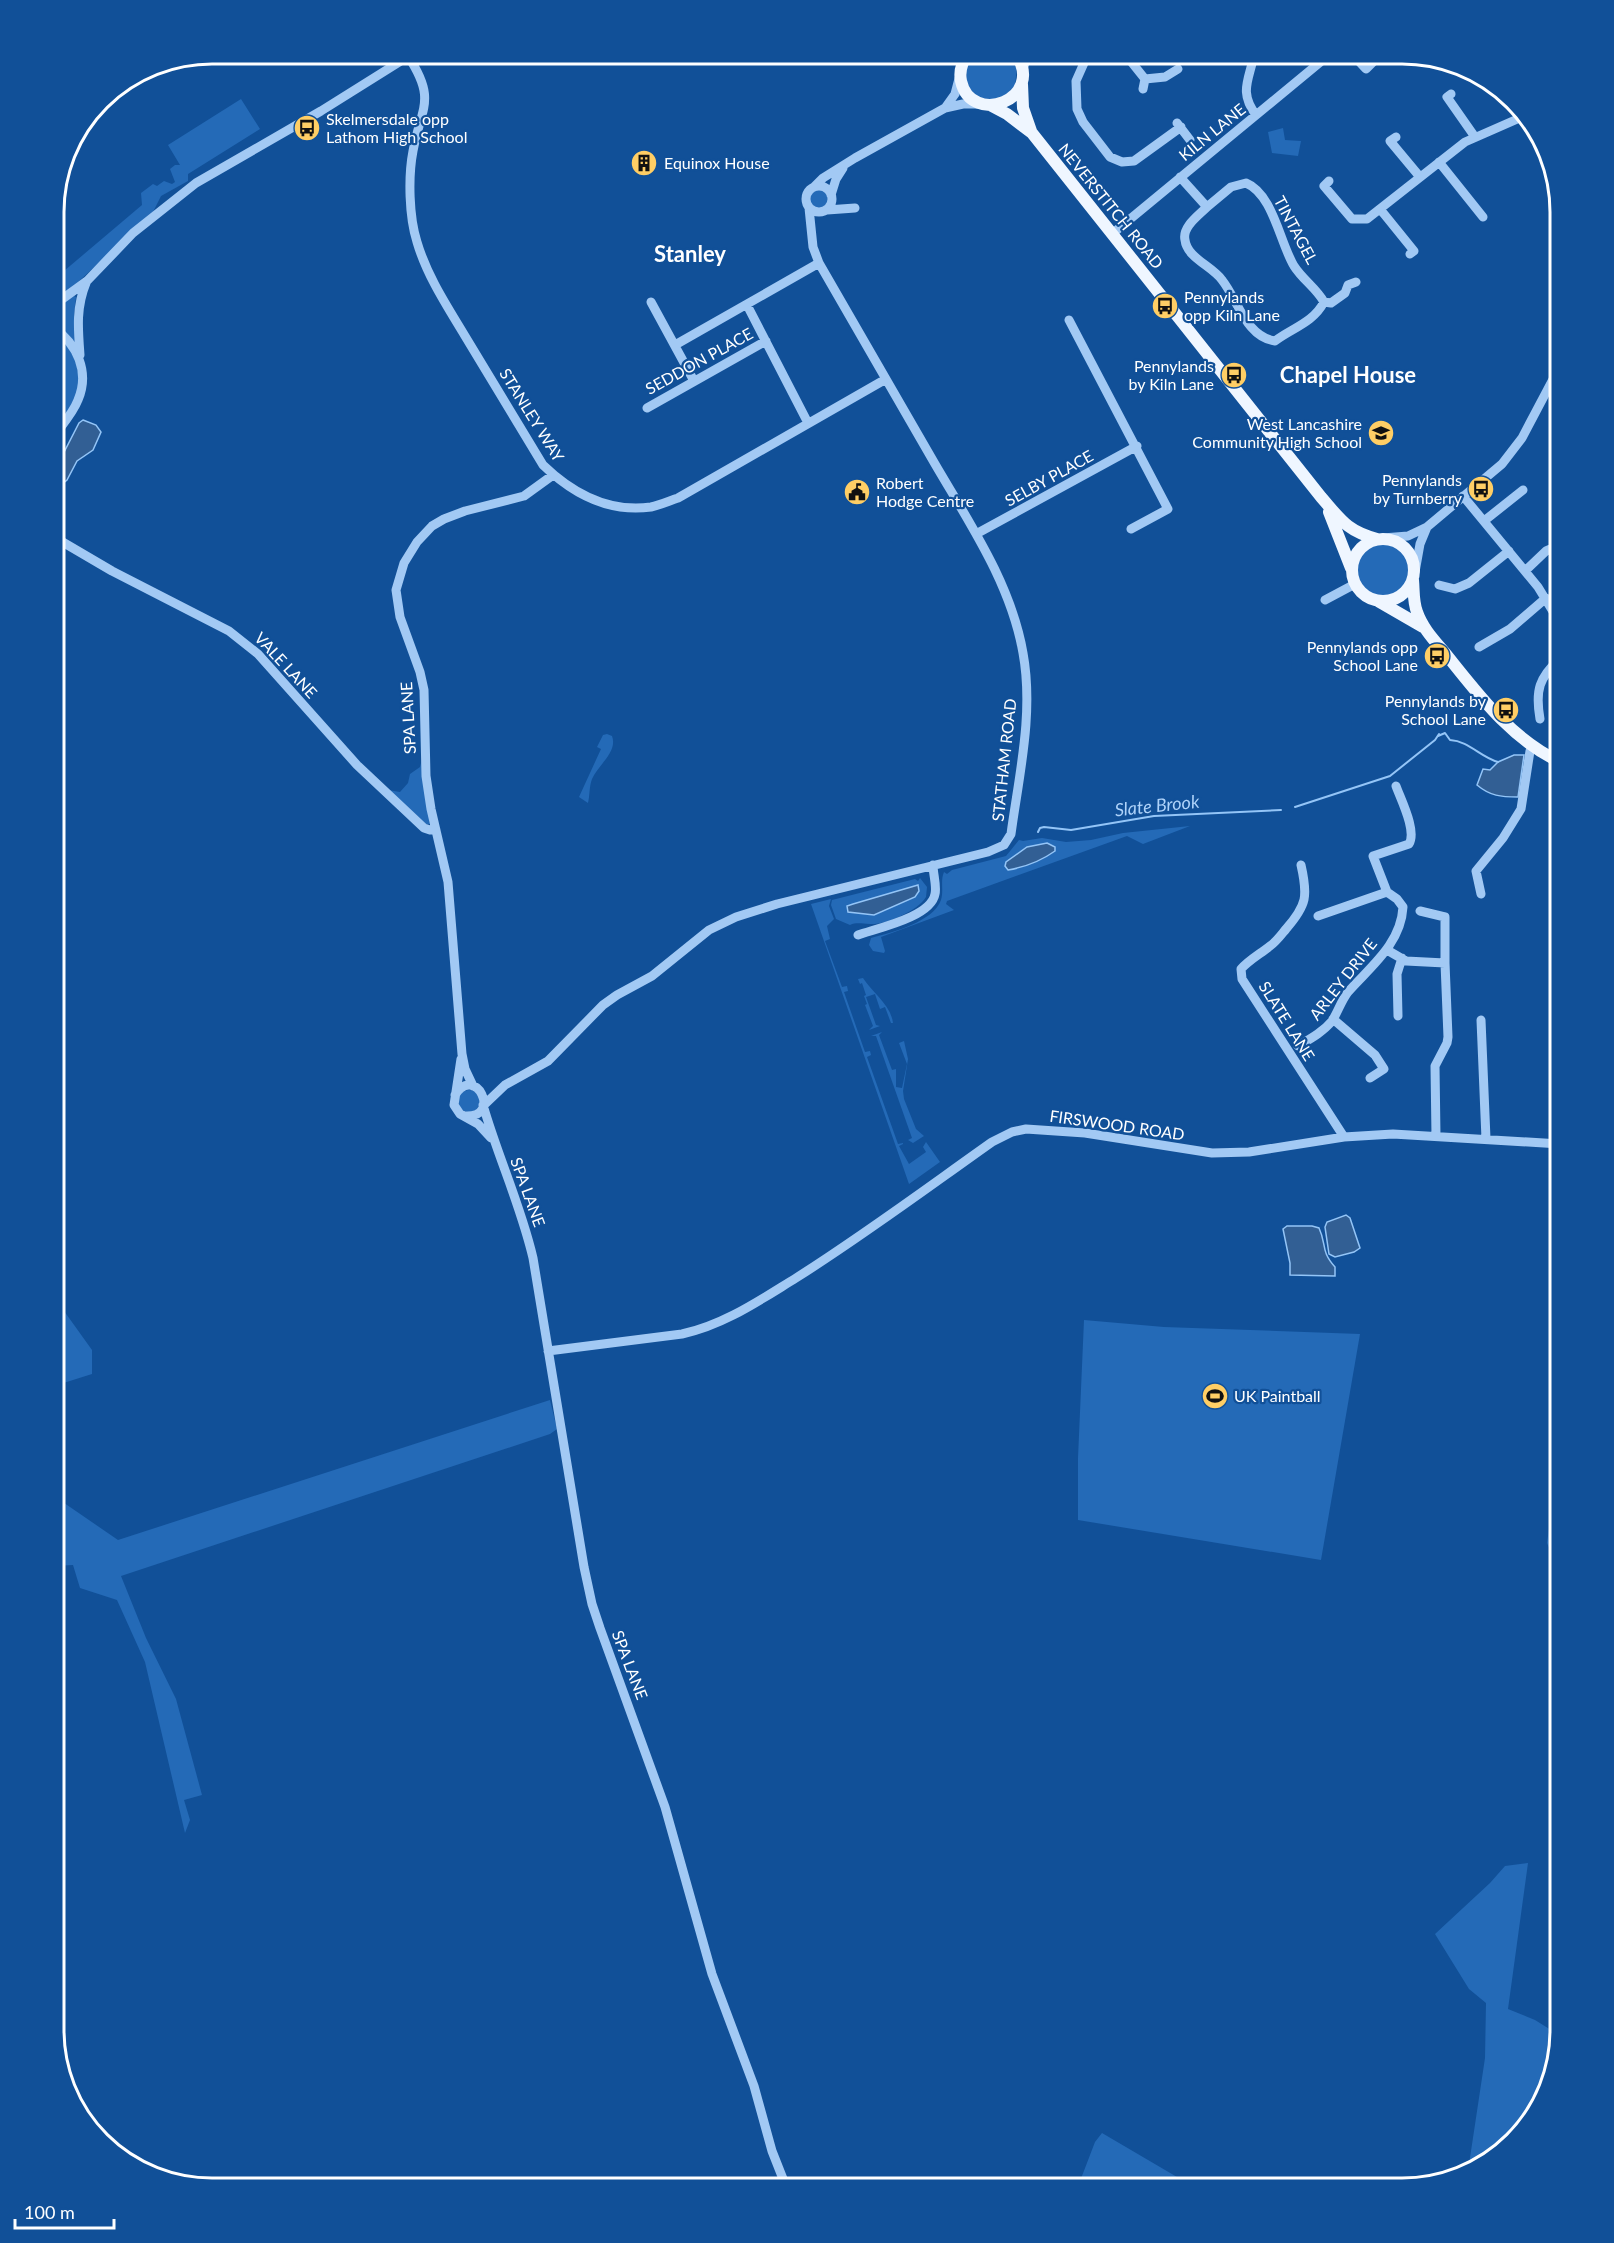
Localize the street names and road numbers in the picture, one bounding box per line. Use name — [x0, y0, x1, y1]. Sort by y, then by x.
street label: KILN LANE — [1175, 99, 1249, 164]
street label: NEVERSTITCH ROAD — [1055, 139, 1168, 272]
street label: TINTAGEL — [1271, 193, 1322, 267]
street label: SEDDON PLACE — [642, 323, 756, 398]
street label: STANLEY WAY — [496, 365, 569, 465]
street label: SELBY PLACE — [1001, 446, 1096, 510]
street label: VALE LANE — [251, 628, 322, 701]
street label: SPA LANE — [396, 681, 419, 755]
street label: STATHAM ROAD — [988, 698, 1019, 822]
street label: ARLEY DRIVE — [1305, 934, 1380, 1023]
street label: SLATE LANE — [1256, 978, 1319, 1064]
street label: FIRSWOOD ROAD — [1048, 1106, 1186, 1143]
street label: SPA LANE — [507, 1155, 550, 1229]
street label: SPA LANE — [609, 1628, 652, 1702]

